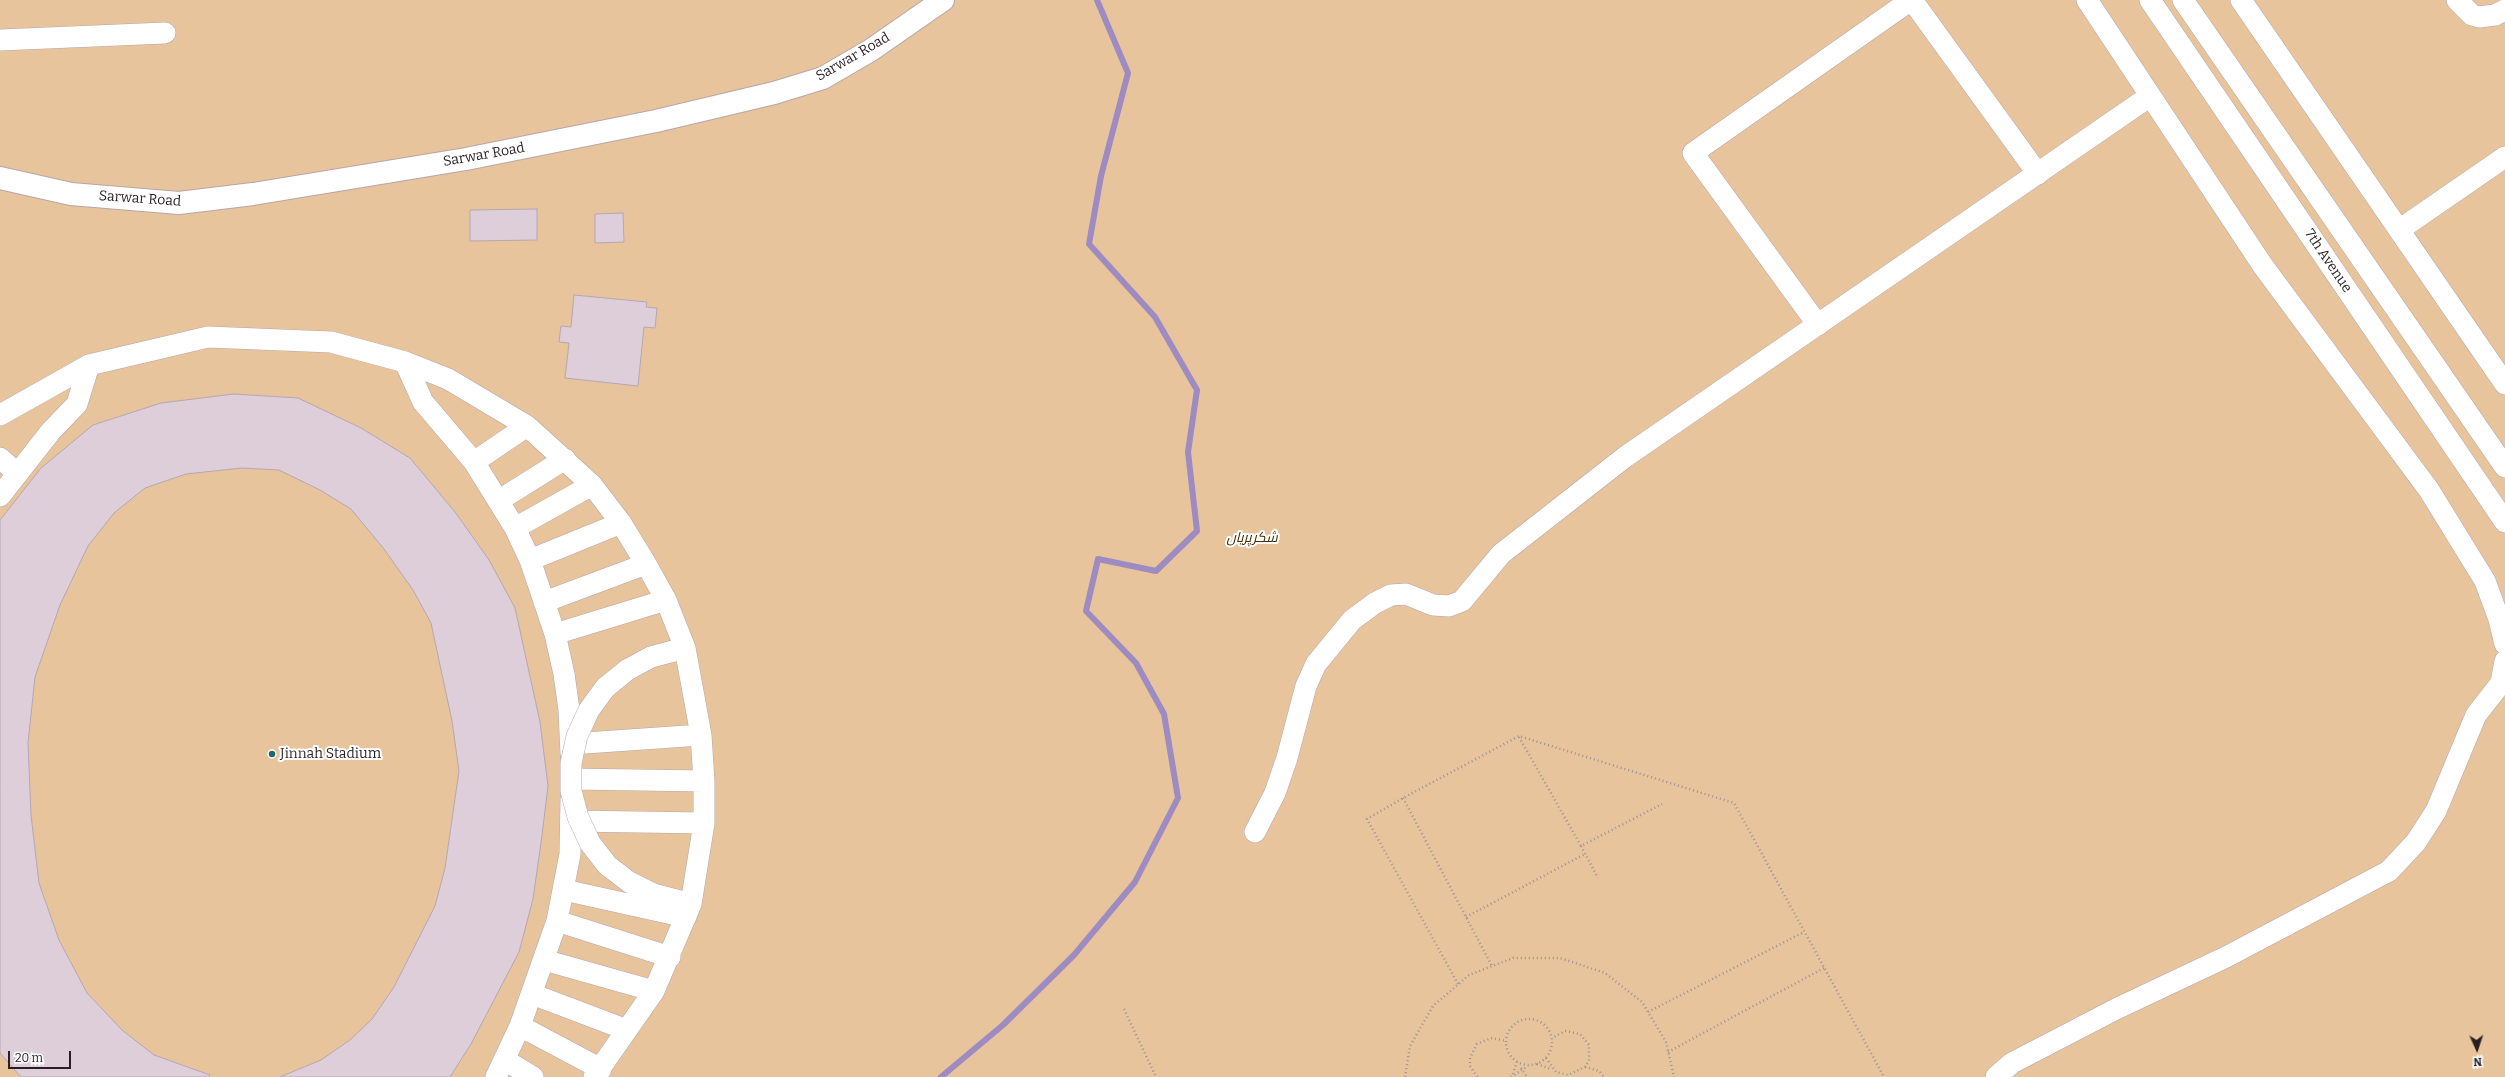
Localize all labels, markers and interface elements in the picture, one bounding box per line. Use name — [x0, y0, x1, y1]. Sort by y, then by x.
street label: Sarwar Road — [813, 29, 893, 85]
street label: Sarwar Road — [442, 140, 526, 170]
street label: Sarwar Road — [98, 188, 182, 210]
street label: 7th Avenue — [2301, 226, 2355, 296]
park label: شکرپریاں — [1226, 530, 1278, 546]
place label: Jinnah Stadium — [280, 746, 381, 762]
marker: Jinnah Stadium — [267, 749, 277, 759]
north arrow — [2457, 1029, 2497, 1069]
scale bar — [10, 1043, 73, 1069]
text: 20 m — [15, 1051, 43, 1065]
text: N — [2473, 1055, 2482, 1068]

